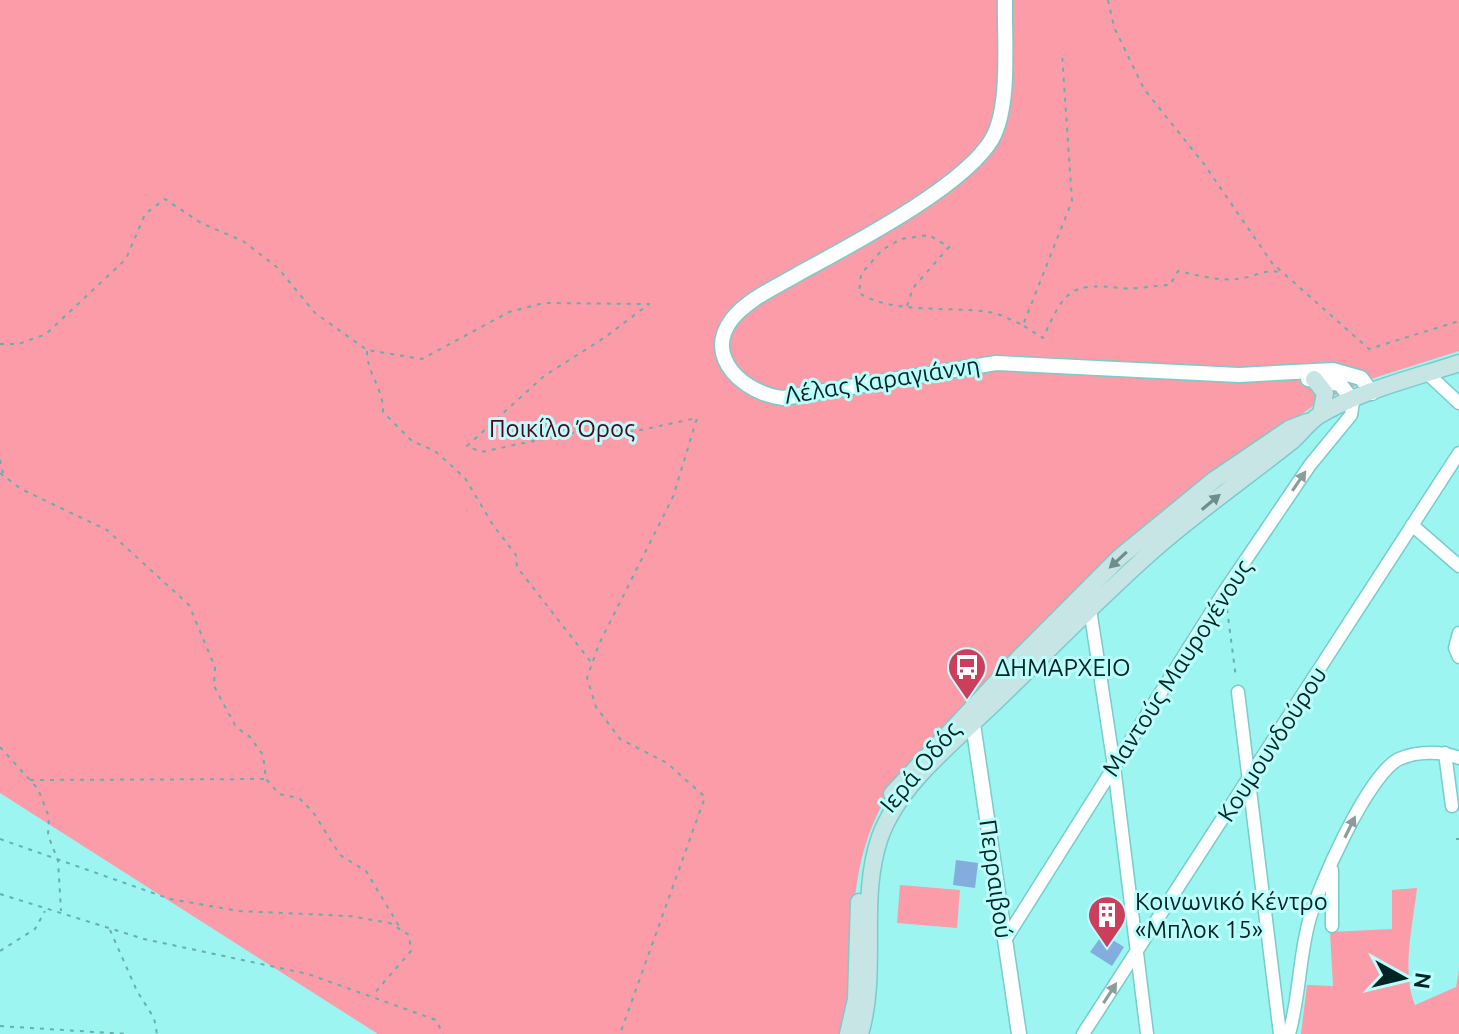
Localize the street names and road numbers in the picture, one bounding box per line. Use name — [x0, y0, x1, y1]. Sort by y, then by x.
street label: Λέλας Καραγιάννη — [782, 351, 982, 409]
street label: Μαντούς Μαυρογένους — [1097, 555, 1257, 781]
street label: Κουμουνδούρου — [1212, 662, 1332, 826]
street label: Ιερά Οδός — [874, 716, 966, 818]
street label: Περραιβού — [974, 818, 1018, 940]

